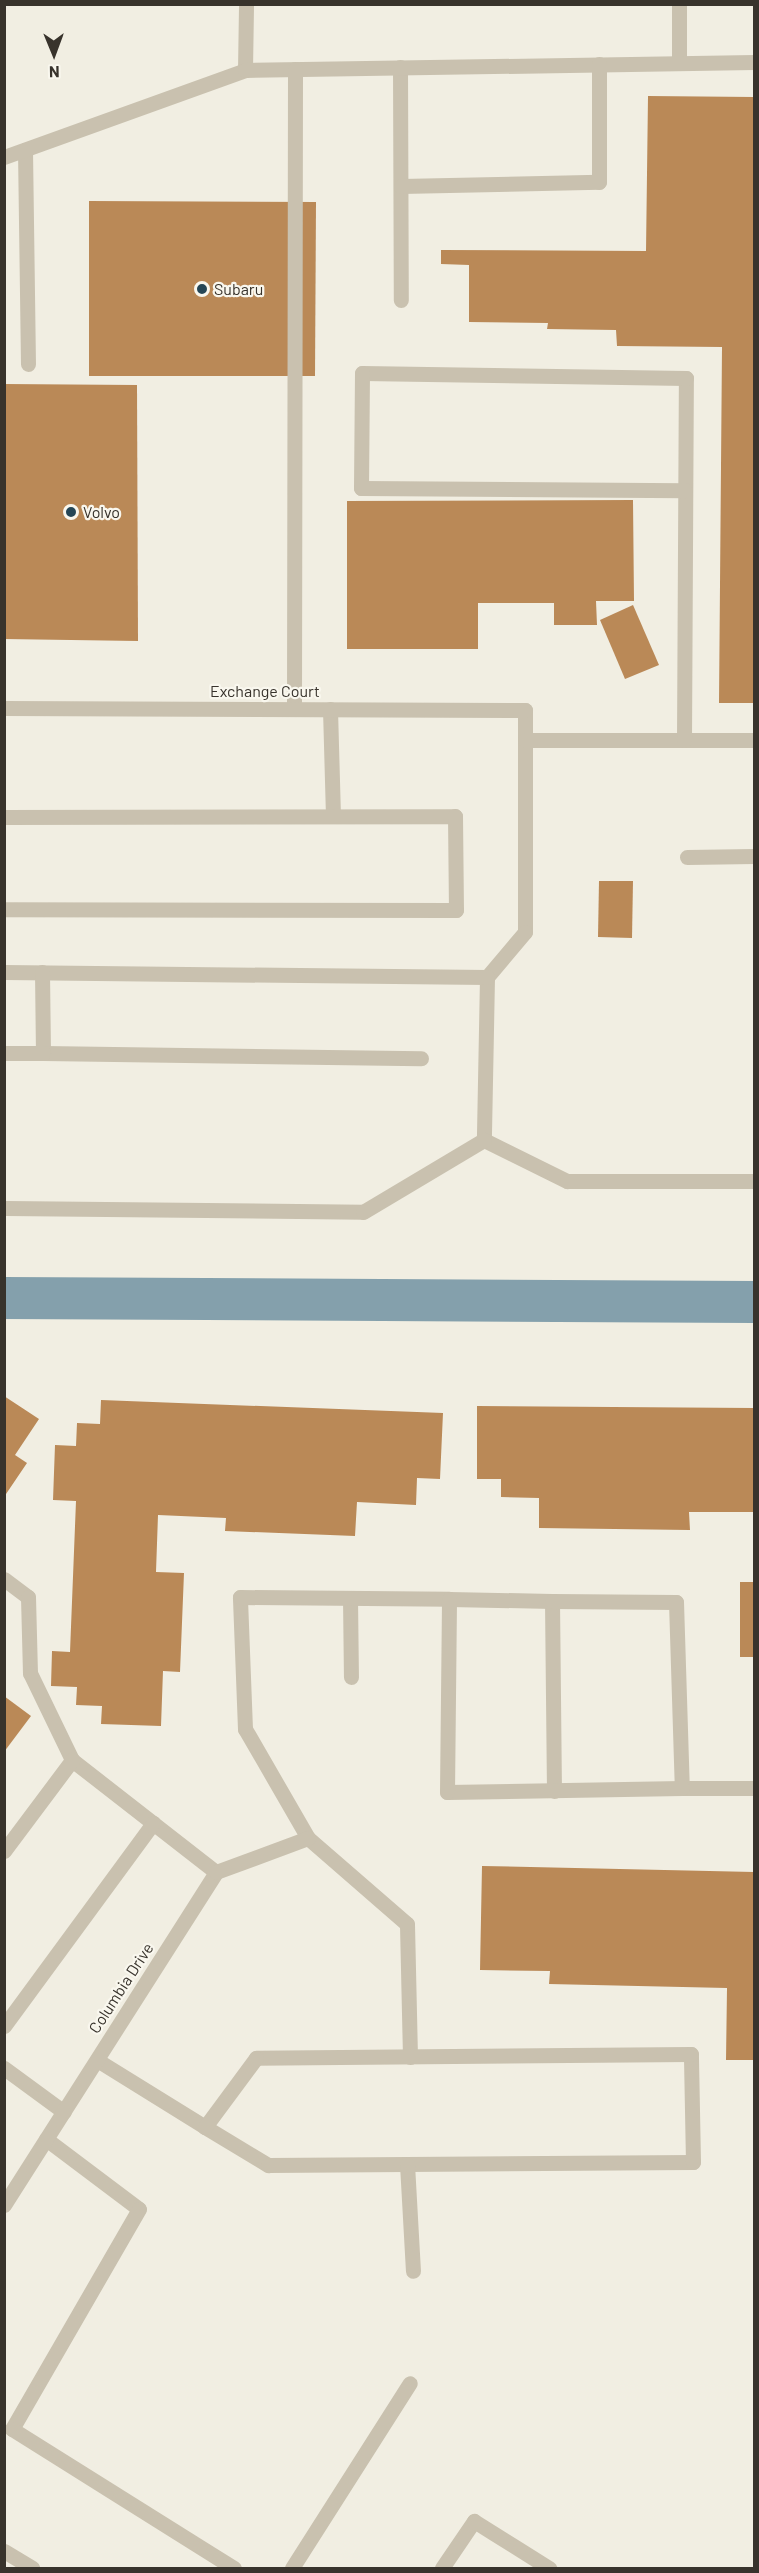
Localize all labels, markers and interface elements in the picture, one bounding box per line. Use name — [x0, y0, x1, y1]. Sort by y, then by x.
north arrow — [24, 24, 84, 84]
text: N — [49, 63, 60, 82]
place label: Subaru — [214, 279, 263, 299]
marker: Subaru — [195, 282, 209, 296]
place label: Volvo — [83, 502, 120, 522]
marker: Volvo — [64, 505, 78, 519]
street label: Exchange Court — [210, 681, 320, 701]
street label: Columbia Drive — [85, 1939, 157, 2037]

